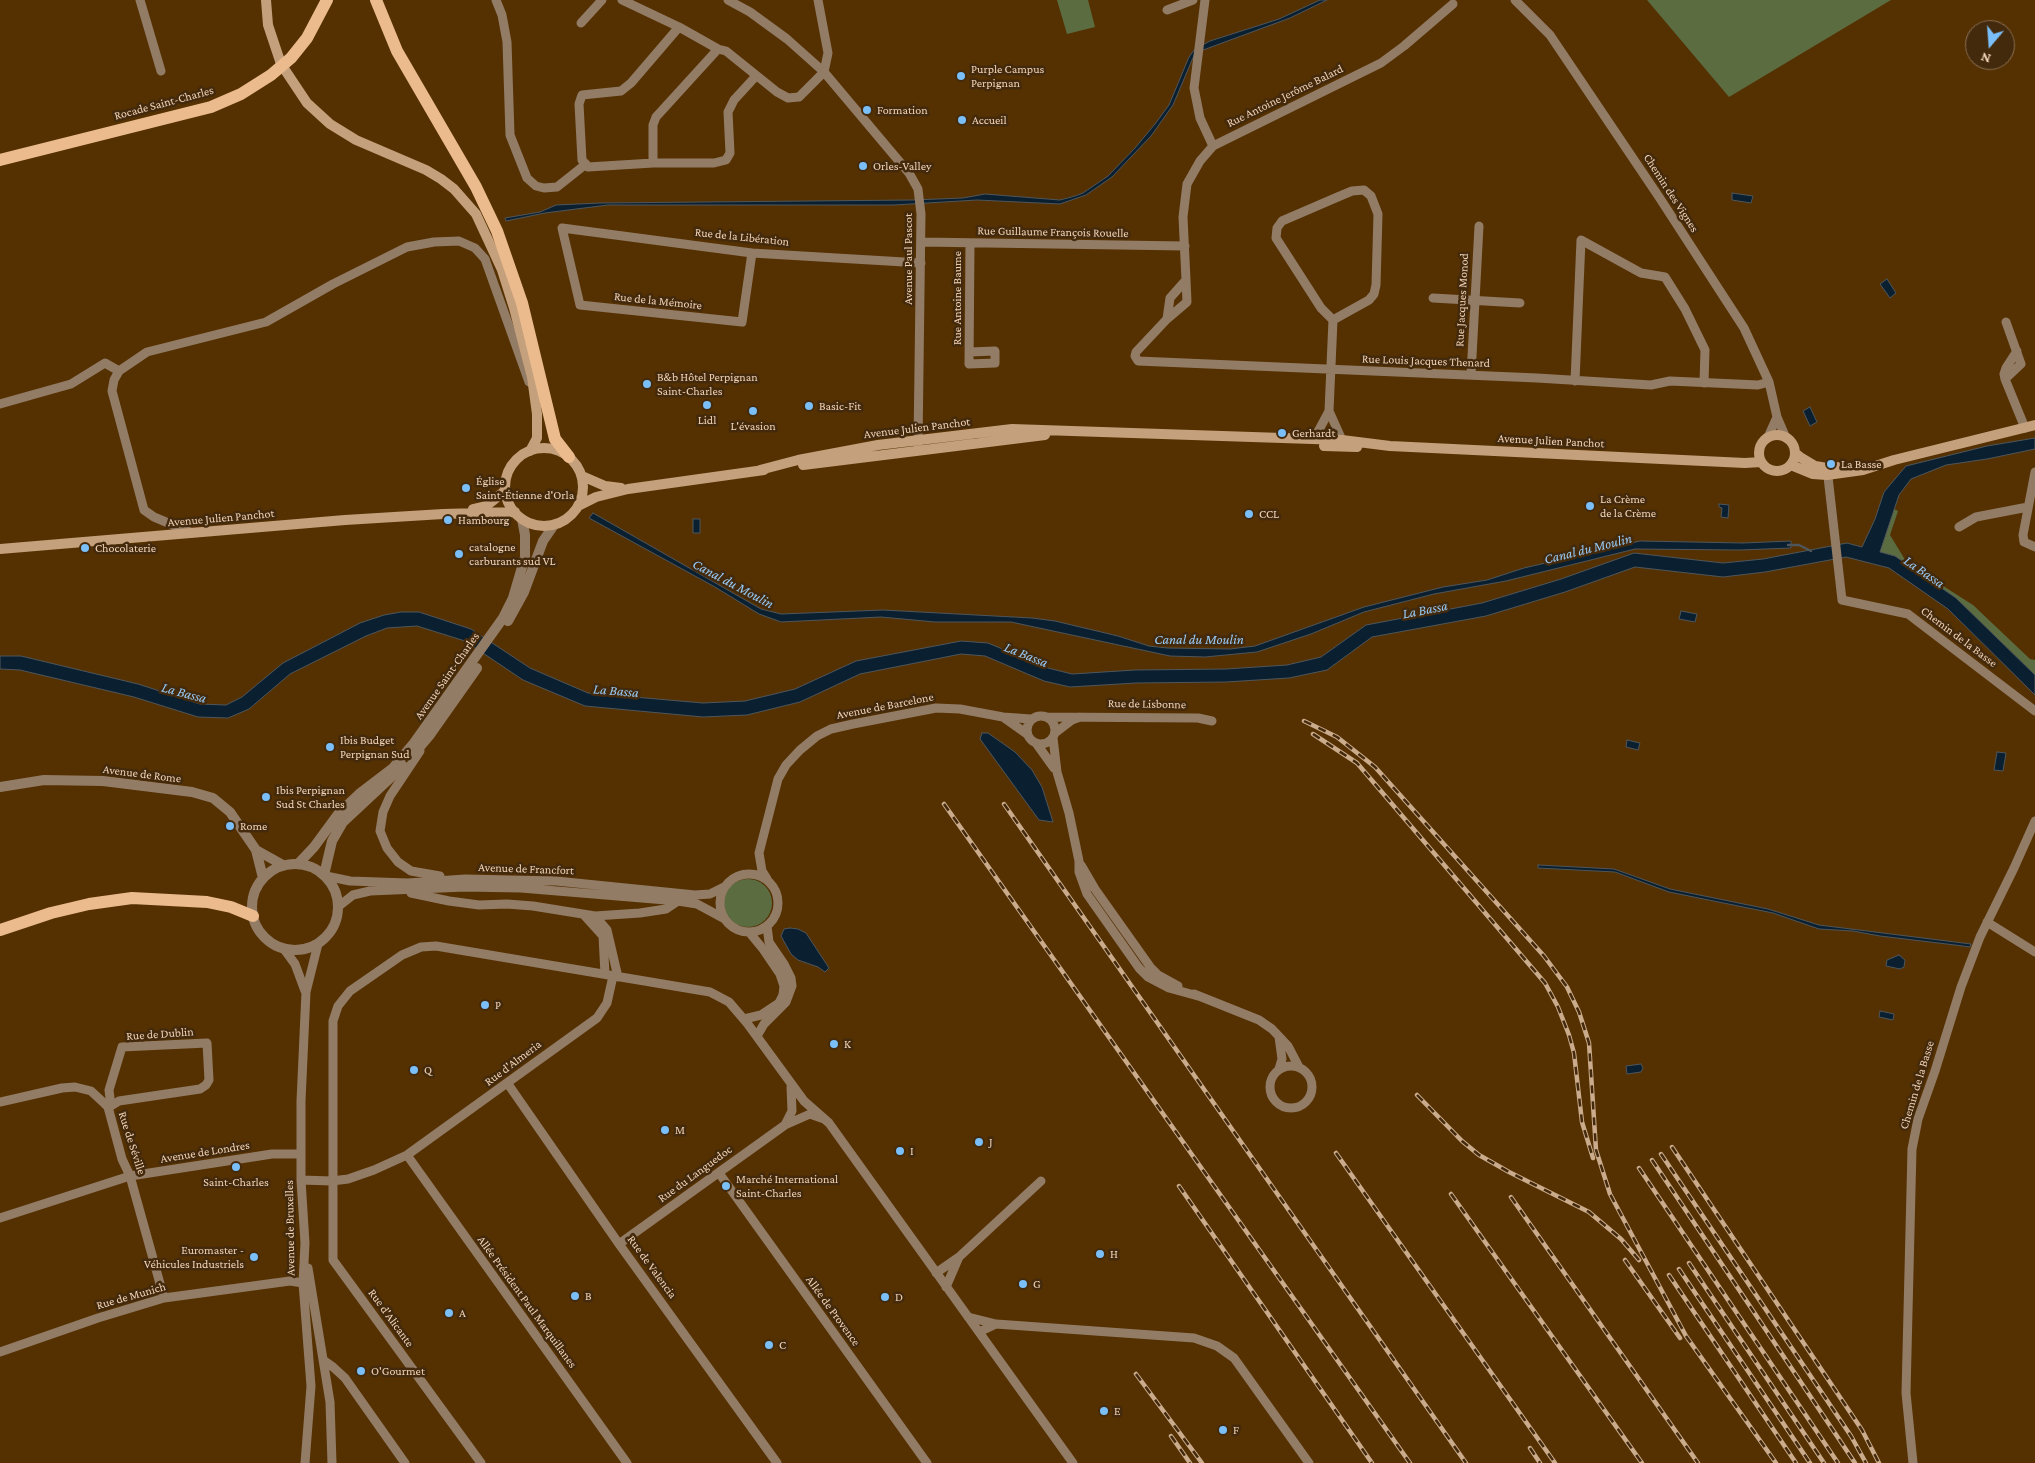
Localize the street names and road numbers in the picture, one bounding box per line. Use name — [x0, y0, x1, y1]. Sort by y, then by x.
street label: Rue Antoine Jerôme Balard — [1224, 62, 1346, 130]
street label: Rocade Saint-Charles — [113, 83, 215, 123]
street label: Chemin des Vignes — [1640, 151, 1702, 235]
street label: Avenue Paul Pascot — [901, 213, 915, 305]
street label: Rue Guillaume François Rouelle — [977, 223, 1129, 241]
street label: Rue de la Libération — [694, 225, 790, 249]
street label: Rue Antoine Baume — [950, 251, 964, 345]
street label: Rue Jacques Monod — [1452, 253, 1472, 347]
street label: Rue de la Mémoire — [613, 289, 703, 313]
street label: Rue Louis Jacques Thenard — [1362, 352, 1490, 370]
street label: Avenue Julien Panchot — [863, 414, 971, 442]
street label: Avenue Julien Panchot — [1497, 431, 1605, 451]
street label: Avenue Julien Panchot — [167, 506, 275, 530]
street label: Chemin de la Basse — [1918, 604, 2000, 670]
street label: Avenue Saint-Charles — [412, 630, 482, 722]
street label: Avenue de Barcelone — [835, 690, 935, 722]
street label: Rue de Lisbonne — [1108, 696, 1186, 712]
street label: Avenue de Rome — [102, 762, 182, 786]
street label: Avenue de Francfort — [478, 860, 574, 878]
street label: Rue de Dublin — [126, 1024, 194, 1044]
street label: Rue d'Almeria — [482, 1037, 544, 1089]
street label: Chemin de la Basse — [1897, 1039, 1937, 1131]
street label: Rue de Séville — [115, 1110, 149, 1176]
street label: Avenue de Londres — [159, 1138, 251, 1166]
street label: Rue du Languedoc — [655, 1142, 735, 1206]
street label: Avenue de Bruxelles — [282, 1180, 298, 1276]
street label: Allée Président Paul Marquillanes — [474, 1233, 580, 1371]
street label: Rue de Valencia — [624, 1233, 680, 1301]
street label: Allée de Provence — [803, 1273, 863, 1349]
street label: Rue de Munich — [95, 1279, 167, 1313]
street label: Rue d'Alicante — [365, 1286, 417, 1350]

